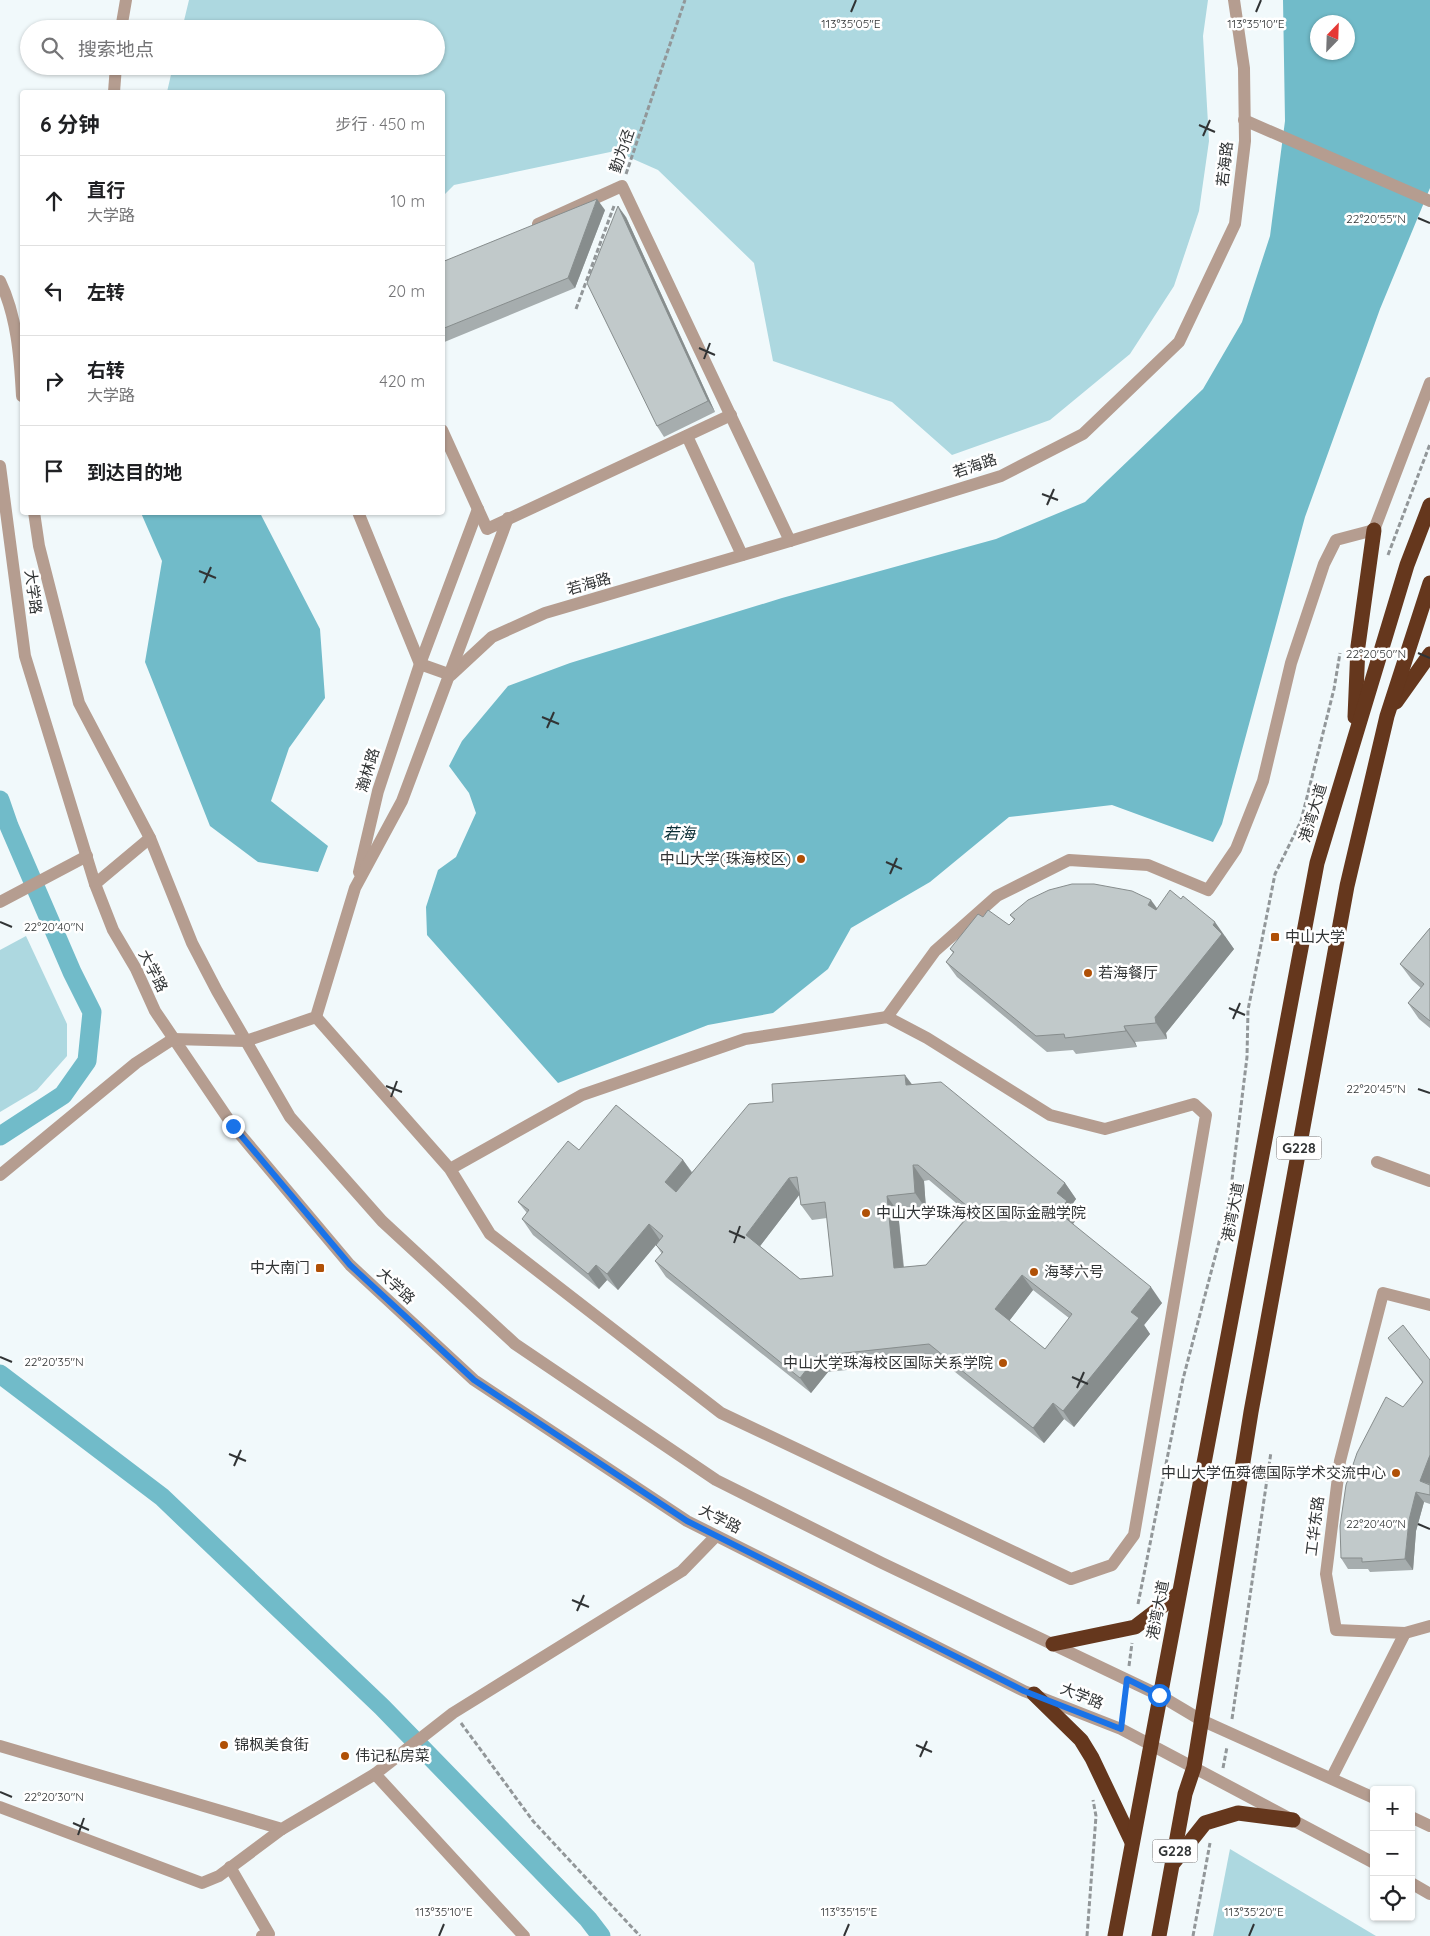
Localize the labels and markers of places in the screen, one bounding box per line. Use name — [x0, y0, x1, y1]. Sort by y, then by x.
place label: 中山大学(珠海校区) — [660, 849, 791, 868]
marker: 中山大学(珠海校区) — [795, 853, 807, 865]
place label: 中山大学 — [1285, 927, 1345, 946]
marker: 中山大学 — [1269, 931, 1281, 943]
place label: 若海餐厅 — [1098, 963, 1158, 982]
marker: 若海餐厅 — [1082, 967, 1094, 979]
place label: 中山大学珠海校区国际金融学院 — [876, 1203, 1086, 1222]
marker: 中山大学珠海校区国际金融学院 — [860, 1207, 872, 1219]
place label: 中大南门 — [250, 1258, 310, 1277]
marker: 中大南门 — [314, 1262, 326, 1274]
place label: 海琴六号 — [1044, 1262, 1104, 1281]
marker: 海琴六号 — [1028, 1266, 1040, 1278]
place label: 中山大学珠海校区国际关系学院 — [783, 1353, 993, 1372]
marker: 中山大学珠海校区国际关系学院 — [997, 1357, 1009, 1369]
place label: 中山大学伍舜德国际学术交流中心 — [1161, 1463, 1386, 1482]
marker: 中山大学伍舜德国际学术交流中心 — [1390, 1467, 1402, 1479]
place label: 锦枫美食街 — [234, 1735, 309, 1754]
marker: 锦枫美食街 — [218, 1739, 230, 1751]
place label: 伟记私房菜 — [355, 1746, 430, 1765]
marker: 伟记私房菜 — [339, 1750, 351, 1762]

